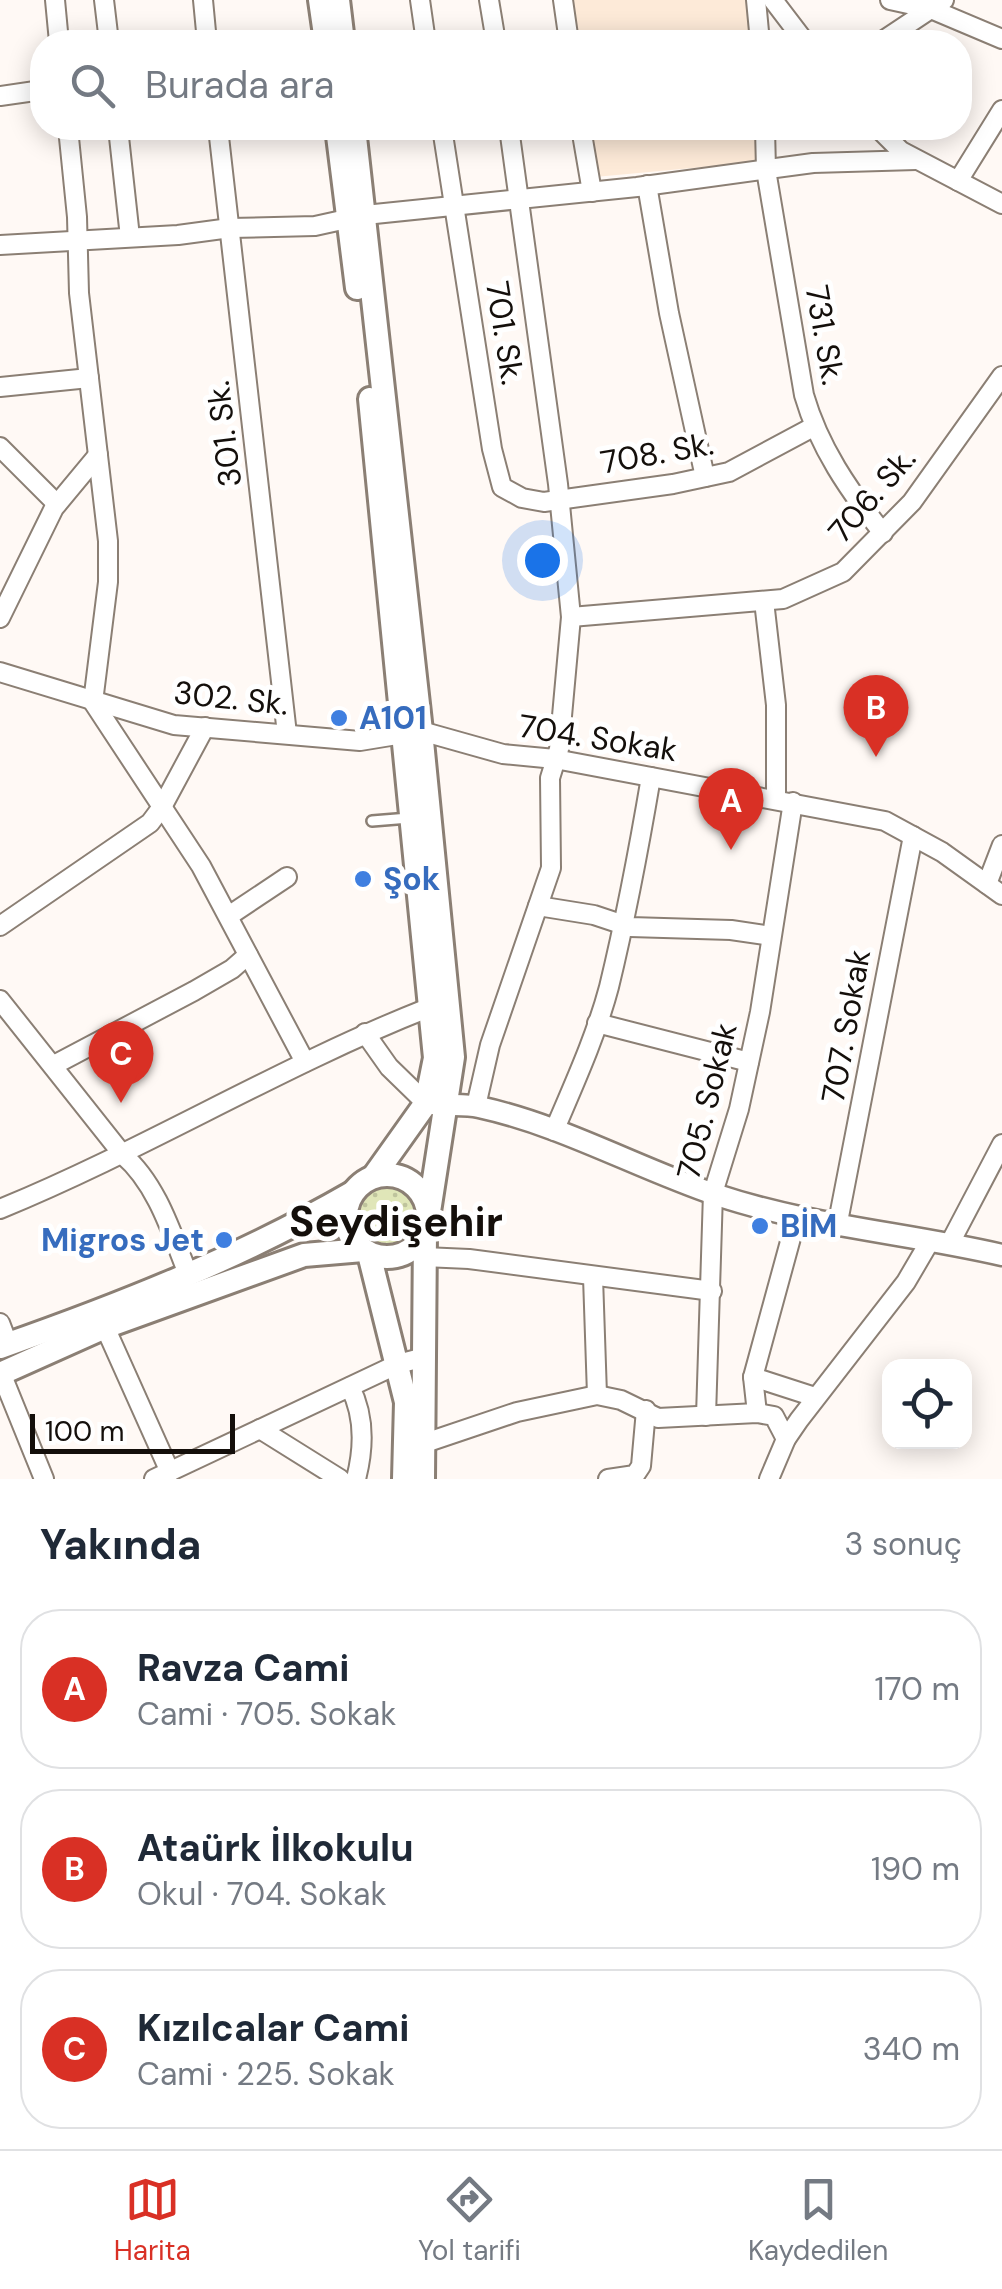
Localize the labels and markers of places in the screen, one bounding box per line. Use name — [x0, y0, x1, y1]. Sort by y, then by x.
pin: B — [844, 674, 908, 757]
place label: A101 — [359, 697, 427, 739]
marker: A101 — [328, 707, 350, 729]
pin: A — [698, 768, 764, 850]
place label: Şok — [383, 858, 441, 900]
marker: Şok — [352, 868, 374, 890]
pin: C — [88, 1020, 154, 1103]
place label: BİM — [780, 1205, 837, 1247]
marker: BİM — [749, 1215, 771, 1237]
place label: Migros Jet — [41, 1219, 204, 1261]
marker: Migros Jet — [213, 1229, 235, 1251]

